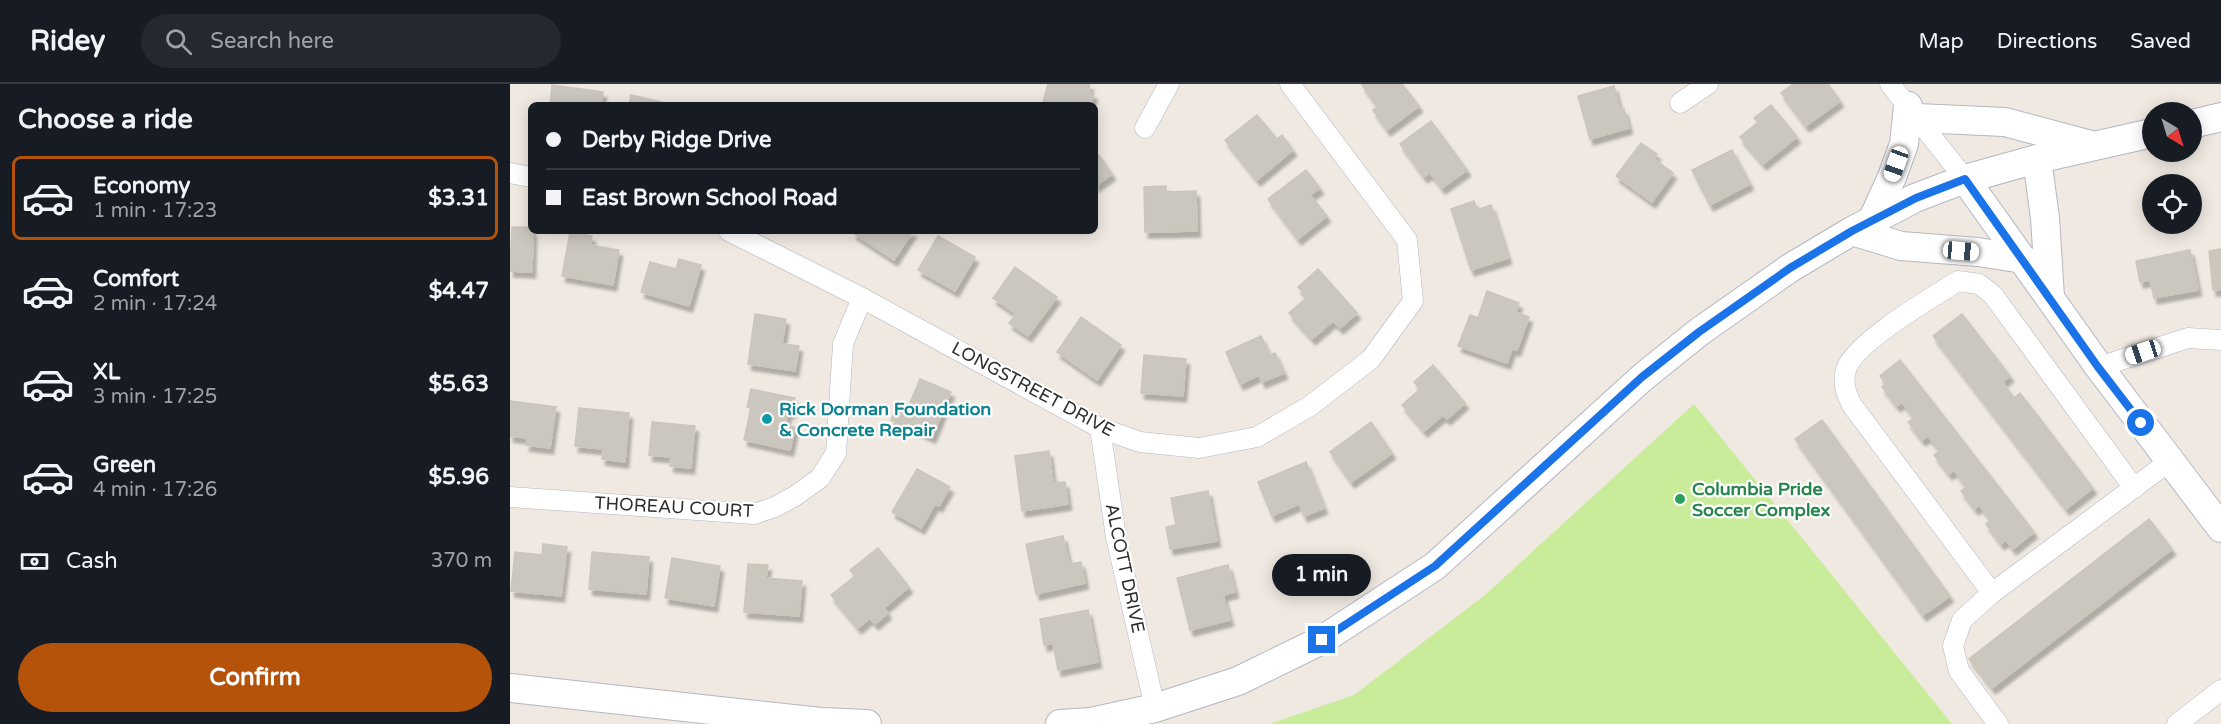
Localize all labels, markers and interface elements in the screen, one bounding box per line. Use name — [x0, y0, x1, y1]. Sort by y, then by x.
search box — [141, 14, 561, 68]
text: Ridey — [30, 24, 105, 58]
icon: search — [162, 25, 195, 58]
text: Search here — [210, 28, 334, 54]
text: Map — [1918, 29, 1964, 54]
text: Directions — [1997, 29, 2097, 54]
text: Saved — [2130, 29, 2191, 54]
north arrow — [2142, 102, 2202, 162]
map controls — [2142, 102, 2202, 234]
text: Choose a ride — [18, 103, 193, 136]
text: Derby Ridge Drive — [582, 127, 772, 153]
car — [1881, 144, 1911, 184]
icon: car — [21, 171, 75, 225]
text: Economy — [93, 173, 190, 199]
button: locate — [2142, 174, 2202, 234]
text: $3.31 — [428, 185, 489, 211]
text: East Brown School Road — [582, 185, 838, 211]
text: 1 min · 17:23 — [93, 199, 217, 223]
car — [1942, 240, 1980, 262]
icon: car — [21, 264, 75, 318]
text: Comfort — [93, 266, 179, 292]
text: $4.47 — [429, 278, 489, 304]
text: 2 min · 17:24 — [93, 292, 217, 316]
street label: LONGSTREET DRIVE — [948, 337, 1118, 441]
car — [2123, 338, 2163, 366]
icon: car — [21, 357, 75, 411]
text: XL — [93, 359, 120, 385]
text: $5.63 — [428, 371, 489, 397]
text: 3 min · 17:25 — [93, 385, 217, 409]
place label: Rick Dorman Foundation & Concrete Repair — [779, 398, 991, 441]
route start — [2127, 409, 2154, 436]
marker: Rick Dorman Foundation & Concrete Repair — [760, 412, 774, 426]
icon: car — [21, 450, 75, 504]
text: Green — [93, 452, 156, 478]
text: $5.96 — [428, 464, 489, 490]
text: 4 min · 17:26 — [93, 478, 217, 502]
place label: Columbia Pride Soccer Complex — [1692, 478, 1830, 521]
street label: THOREAU COURT — [594, 492, 754, 522]
marker: Columbia Pride Soccer Complex — [1673, 492, 1687, 506]
street label: ALCOTT DRIVE — [1101, 501, 1149, 635]
icon: cash — [18, 545, 51, 578]
text: Cash — [66, 548, 118, 574]
text: 370 m — [431, 549, 492, 573]
callout: 1 min — [1272, 553, 1372, 595]
text: 1 min — [1295, 563, 1348, 587]
route end — [1308, 626, 1335, 653]
button: Confirm — [18, 643, 492, 712]

